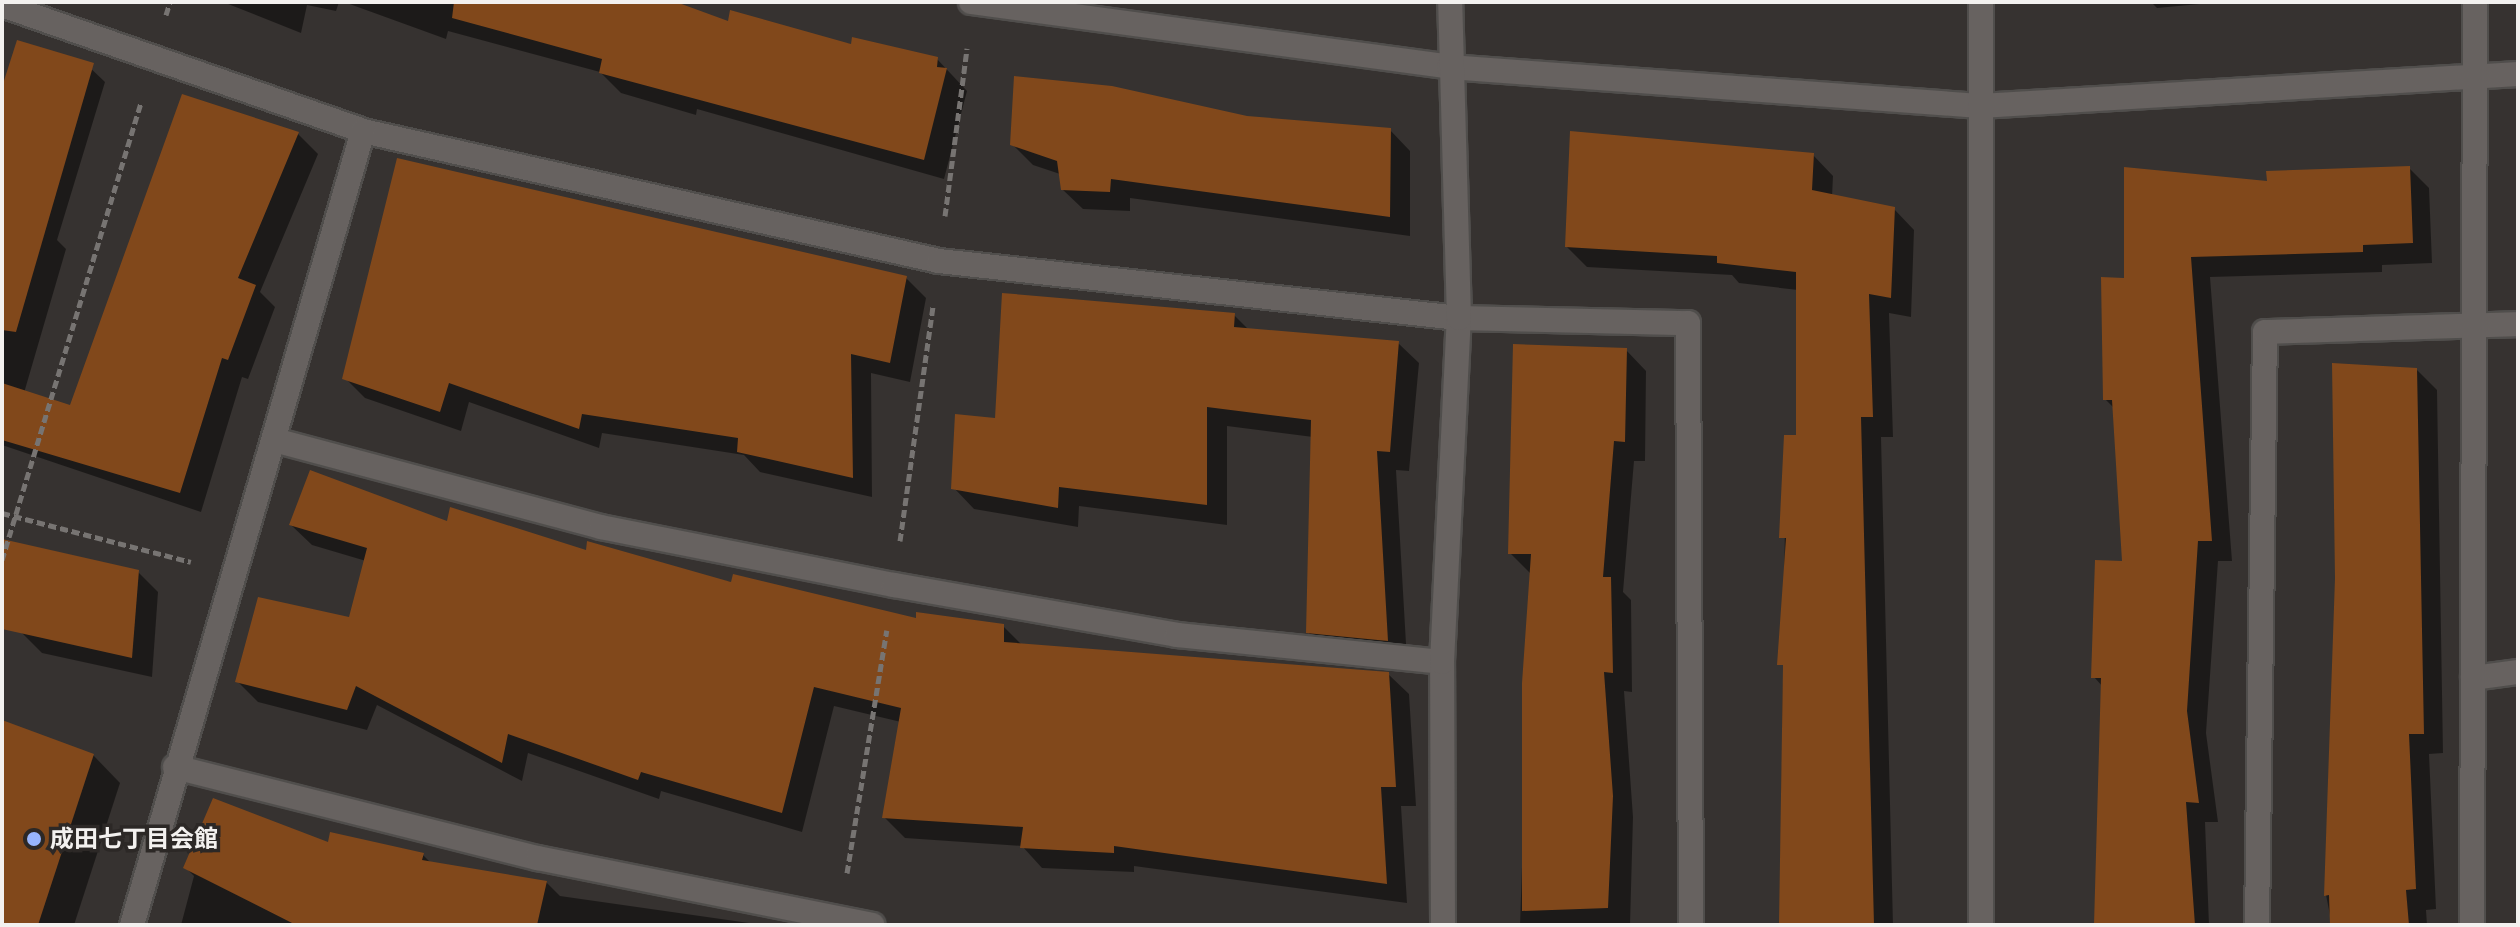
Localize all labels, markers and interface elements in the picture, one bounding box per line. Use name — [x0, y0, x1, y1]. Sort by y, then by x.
place label: 成田七丁目会館 — [50, 825, 218, 853]
marker: 成田七丁目会館 — [25, 830, 43, 848]

